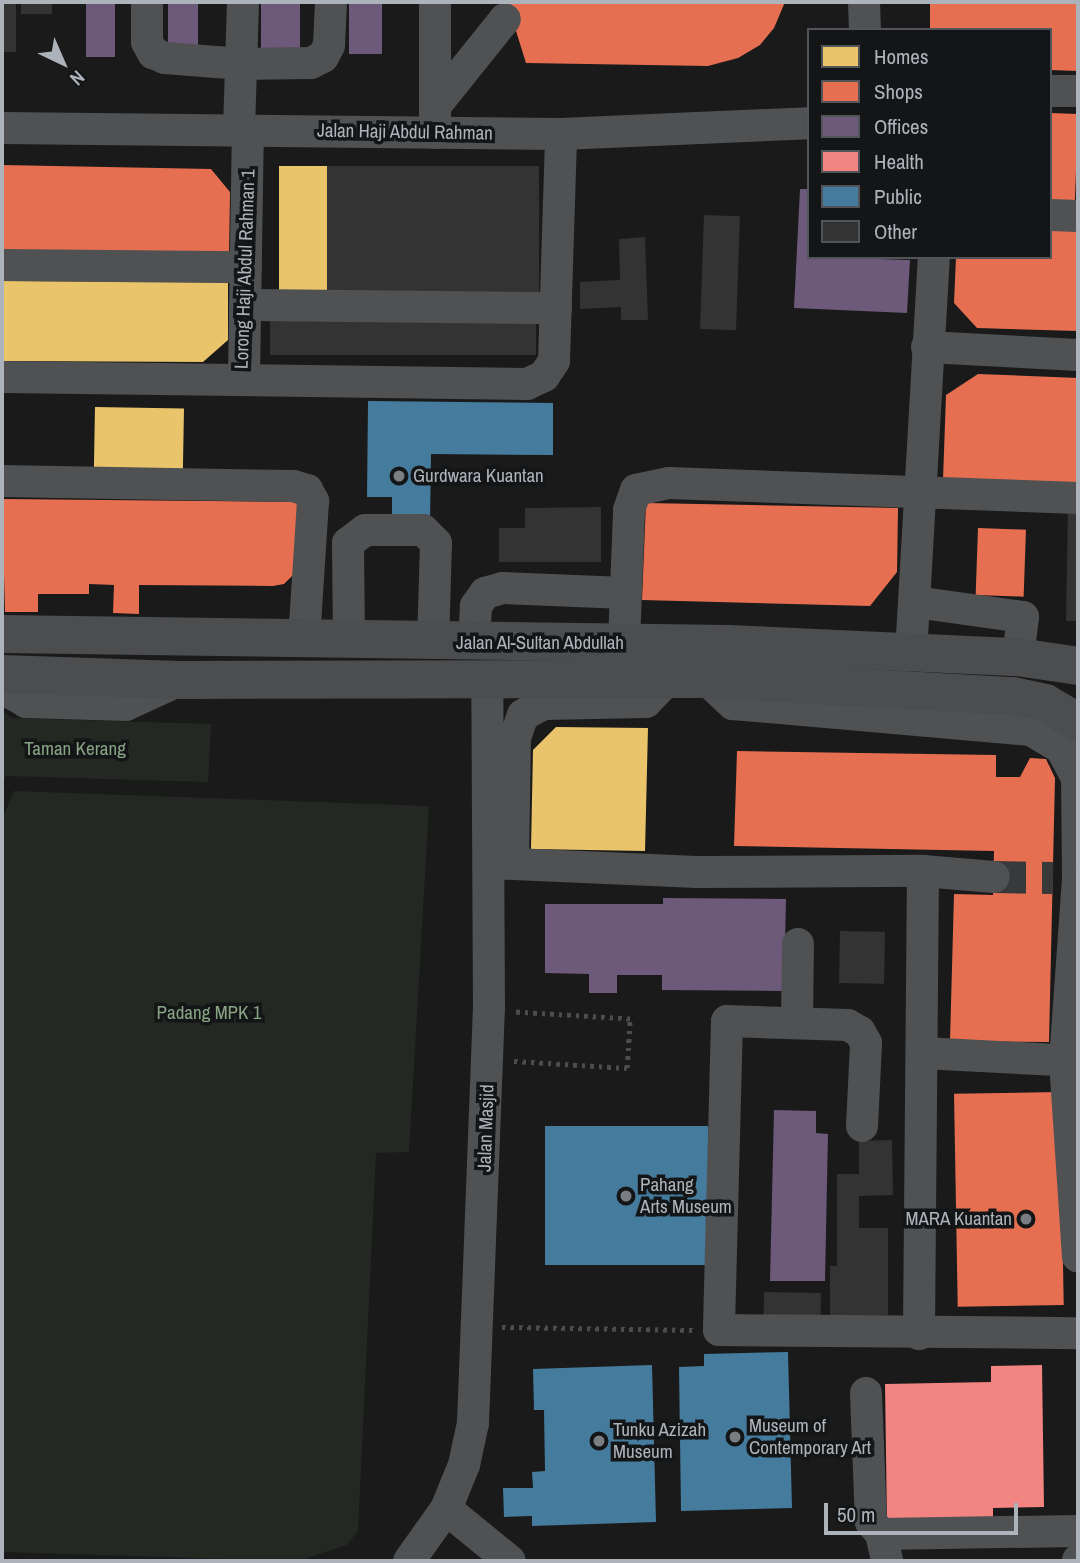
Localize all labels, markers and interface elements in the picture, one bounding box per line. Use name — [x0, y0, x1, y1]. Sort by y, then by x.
north arrow — [28, 28, 98, 98]
legend — [807, 28, 1052, 259]
text: Homes — [874, 42, 929, 71]
text: N — [65, 65, 91, 91]
text: Shops — [874, 77, 923, 106]
text: Offices — [874, 112, 928, 141]
street label: Jalan Haji Abdul Rahman — [316, 119, 494, 145]
text: Health — [874, 147, 924, 176]
street label: Lorong Haji Abdul Rahman 1 — [230, 168, 260, 370]
text: Public — [874, 182, 922, 211]
text: Other — [874, 217, 917, 246]
place label: Gurdwara Kuantan — [413, 465, 544, 487]
marker: Gurdwara Kuantan — [391, 468, 407, 484]
street label: Jalan Al-Sultan Abdullah — [455, 632, 625, 654]
park label: Taman Kerang — [24, 738, 126, 760]
park label: Padang MPK 1 — [157, 1002, 261, 1024]
street label: Jalan Masjid — [473, 1084, 499, 1172]
place label: Pahang Arts Museum — [640, 1174, 732, 1218]
marker: Pahang Arts Museum — [618, 1188, 634, 1204]
place label: MARA Kuantan — [905, 1208, 1012, 1230]
marker: MARA Kuantan — [1018, 1211, 1034, 1227]
place label: Museum of Contemporary Art — [749, 1415, 872, 1459]
place label: Tunku Azizah Museum — [613, 1419, 707, 1463]
marker: Museum of Contemporary Art — [727, 1429, 743, 1445]
marker: Tunku Azizah Museum — [591, 1433, 607, 1449]
scale bar — [828, 1490, 1022, 1534]
text: 50 m — [837, 1500, 875, 1529]

